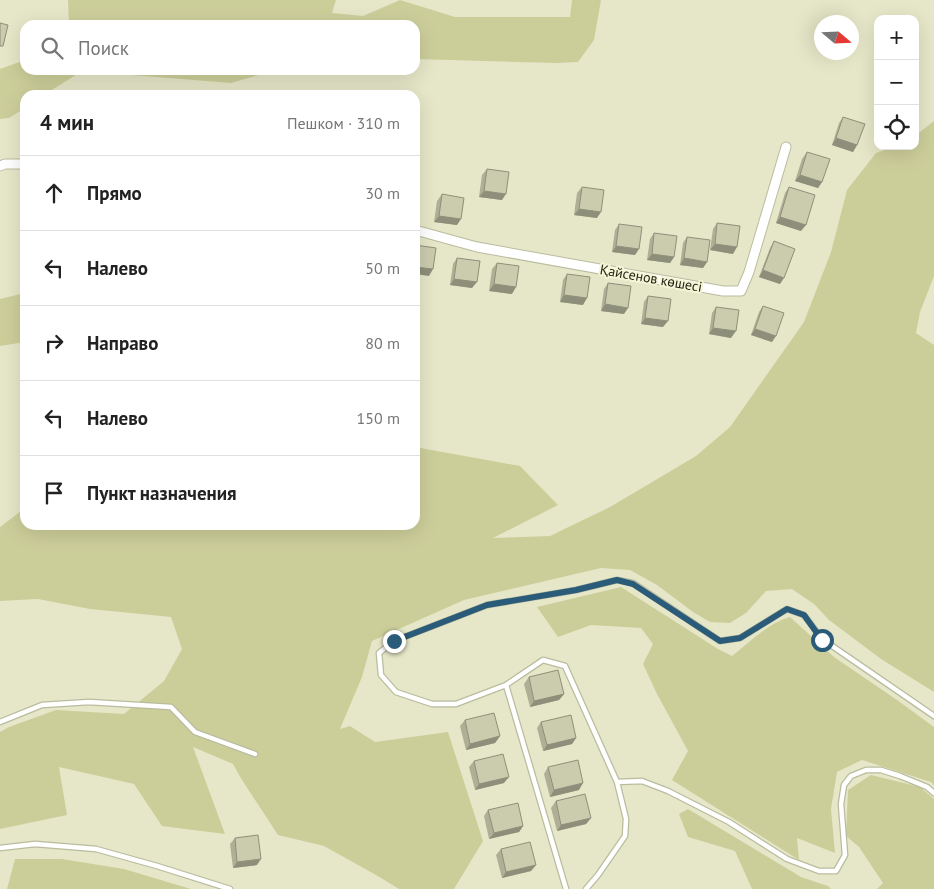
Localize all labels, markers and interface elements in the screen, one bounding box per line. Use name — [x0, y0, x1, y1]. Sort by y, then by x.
north arrow — [814, 15, 859, 60]
map controls — [874, 15, 919, 150]
button: + — [874, 15, 919, 60]
search box — [20, 20, 420, 75]
icon: search — [38, 34, 66, 62]
text: Поиск — [78, 36, 129, 60]
button: − — [874, 60, 919, 105]
button: locate — [874, 105, 919, 150]
text: 4 мин — [40, 109, 94, 136]
text: Пешком · 310 m — [287, 113, 400, 133]
icon: ahead — [40, 179, 68, 207]
text: Прямо — [87, 181, 142, 205]
text: 30 m — [365, 183, 400, 203]
icon: left — [40, 254, 68, 282]
text: Налево — [87, 256, 148, 280]
text: 50 m — [365, 258, 400, 278]
street label: Қайсенов көшесі — [598, 260, 704, 296]
icon: right — [40, 329, 68, 357]
text: Направо — [87, 331, 158, 355]
text: 80 m — [365, 333, 400, 353]
icon: left — [40, 404, 68, 432]
text: Налево — [87, 406, 148, 430]
text: 150 m — [357, 408, 400, 428]
icon: arrive — [40, 479, 68, 507]
text: Пункт назначения — [87, 481, 237, 505]
route start — [811, 629, 834, 652]
route end — [383, 630, 406, 653]

